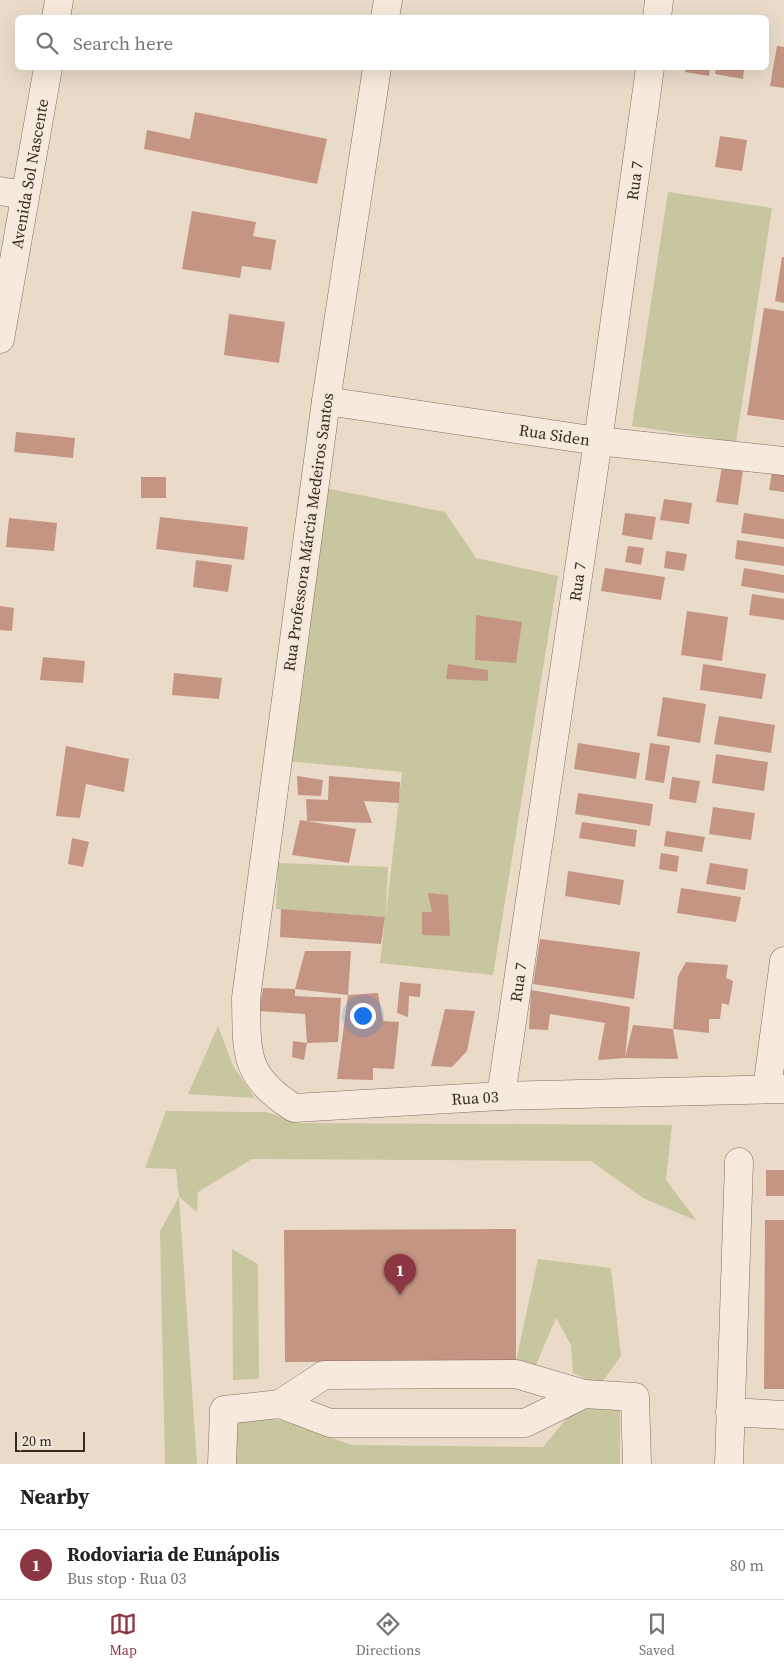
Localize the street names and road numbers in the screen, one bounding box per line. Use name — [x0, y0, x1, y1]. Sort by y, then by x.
street label: Avenida Sol Nascente — [5, 97, 53, 250]
street label: Rua 7 — [621, 160, 648, 202]
street label: Rua Professora Márcia Medeiros Santos — [278, 391, 338, 673]
street label: Rua Siden — [518, 419, 592, 451]
street label: Rua 7 — [563, 560, 591, 603]
street label: Rua 7 — [504, 961, 532, 1003]
street label: Rua 03 — [451, 1085, 499, 1110]

